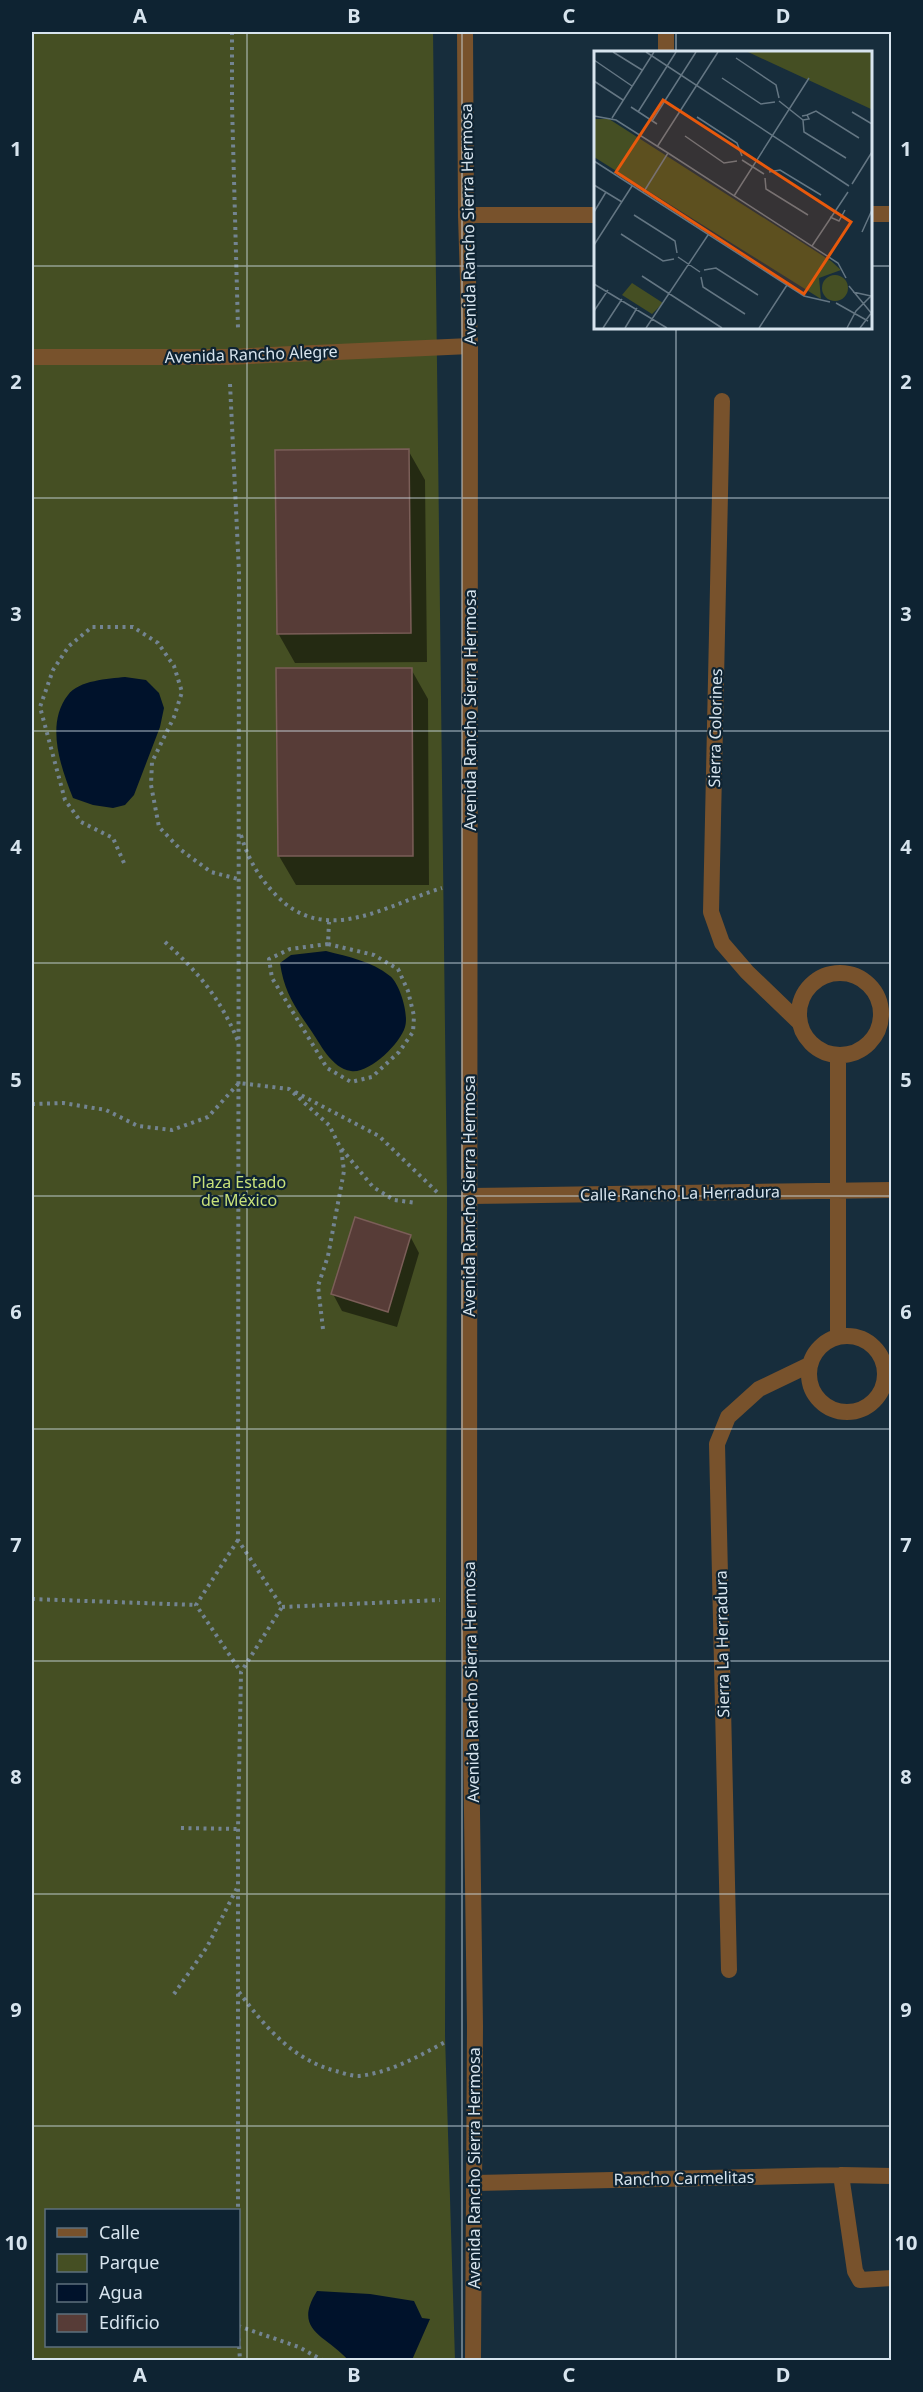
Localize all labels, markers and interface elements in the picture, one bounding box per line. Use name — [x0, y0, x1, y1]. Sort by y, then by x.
text: A — [133, 2, 147, 29]
text: B — [347, 2, 361, 29]
text: C — [563, 2, 576, 29]
text: D — [776, 2, 790, 29]
inset map — [594, 51, 872, 328]
street label: Avenida Rancho Sierra Hermosa — [455, 103, 481, 345]
text: 1 — [10, 135, 22, 162]
text: 1 — [900, 135, 912, 162]
street label: Avenida Rancho Alegre — [164, 340, 338, 368]
text: 2 — [10, 368, 22, 395]
text: 2 — [900, 368, 912, 395]
street label: Avenida Rancho Sierra Hermosa — [459, 589, 481, 831]
text: 3 — [10, 600, 22, 627]
text: 3 — [900, 600, 912, 627]
street label: Sierra Colorines — [703, 668, 727, 788]
text: 4 — [10, 833, 22, 860]
text: 4 — [900, 833, 912, 860]
text: 5 — [10, 1066, 22, 1093]
text: 5 — [900, 1066, 912, 1093]
street label: Avenida Rancho Sierra Hermosa — [458, 1075, 480, 1317]
park label: Plaza Estado de México — [192, 1171, 286, 1211]
street label: Calle Rancho La Herradura — [580, 1180, 780, 1206]
text: 6 — [10, 1298, 22, 1325]
text: 6 — [900, 1298, 912, 1325]
text: 7 — [10, 1531, 22, 1558]
text: 7 — [900, 1531, 912, 1558]
street label: Avenida Rancho Sierra Hermosa — [458, 1561, 484, 1803]
street label: Sierra La Herradura — [710, 1570, 734, 1718]
text: 8 — [10, 1763, 22, 1790]
text: 8 — [900, 1763, 912, 1790]
text: 9 — [10, 1996, 22, 2023]
text: 9 — [900, 1996, 912, 2023]
street label: Avenida Rancho Sierra Hermosa — [463, 2047, 485, 2289]
street label: Rancho Carmelitas — [614, 2166, 754, 2190]
legend — [45, 2209, 240, 2347]
text: Calle — [99, 2220, 140, 2244]
text: 10 — [5, 2229, 27, 2256]
text: 10 — [895, 2229, 917, 2256]
text: Parque — [99, 2250, 159, 2274]
text: Agua — [99, 2280, 143, 2304]
text: Edificio — [99, 2310, 160, 2334]
text: A — [133, 2361, 147, 2388]
text: B — [347, 2361, 361, 2388]
text: C — [563, 2361, 576, 2388]
text: D — [776, 2361, 790, 2388]

